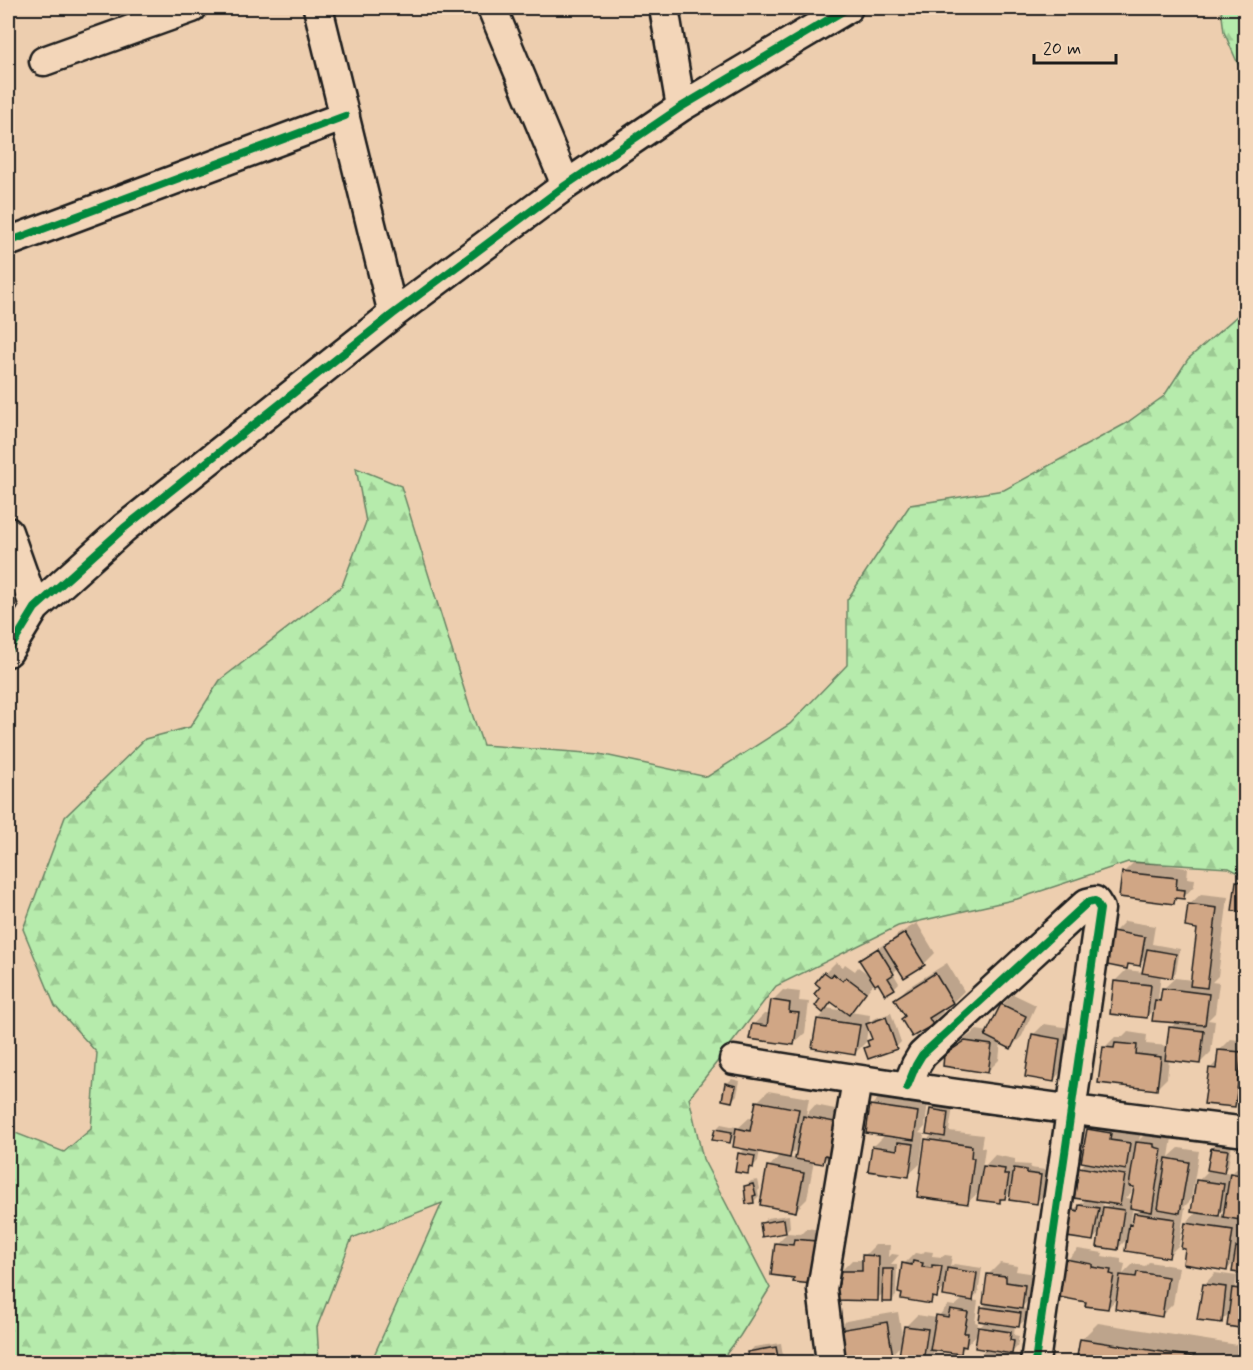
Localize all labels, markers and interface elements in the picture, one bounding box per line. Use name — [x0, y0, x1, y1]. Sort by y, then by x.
scale bar — [1034, 27, 1116, 65]
text: 20 m — [1043, 37, 1081, 61]

